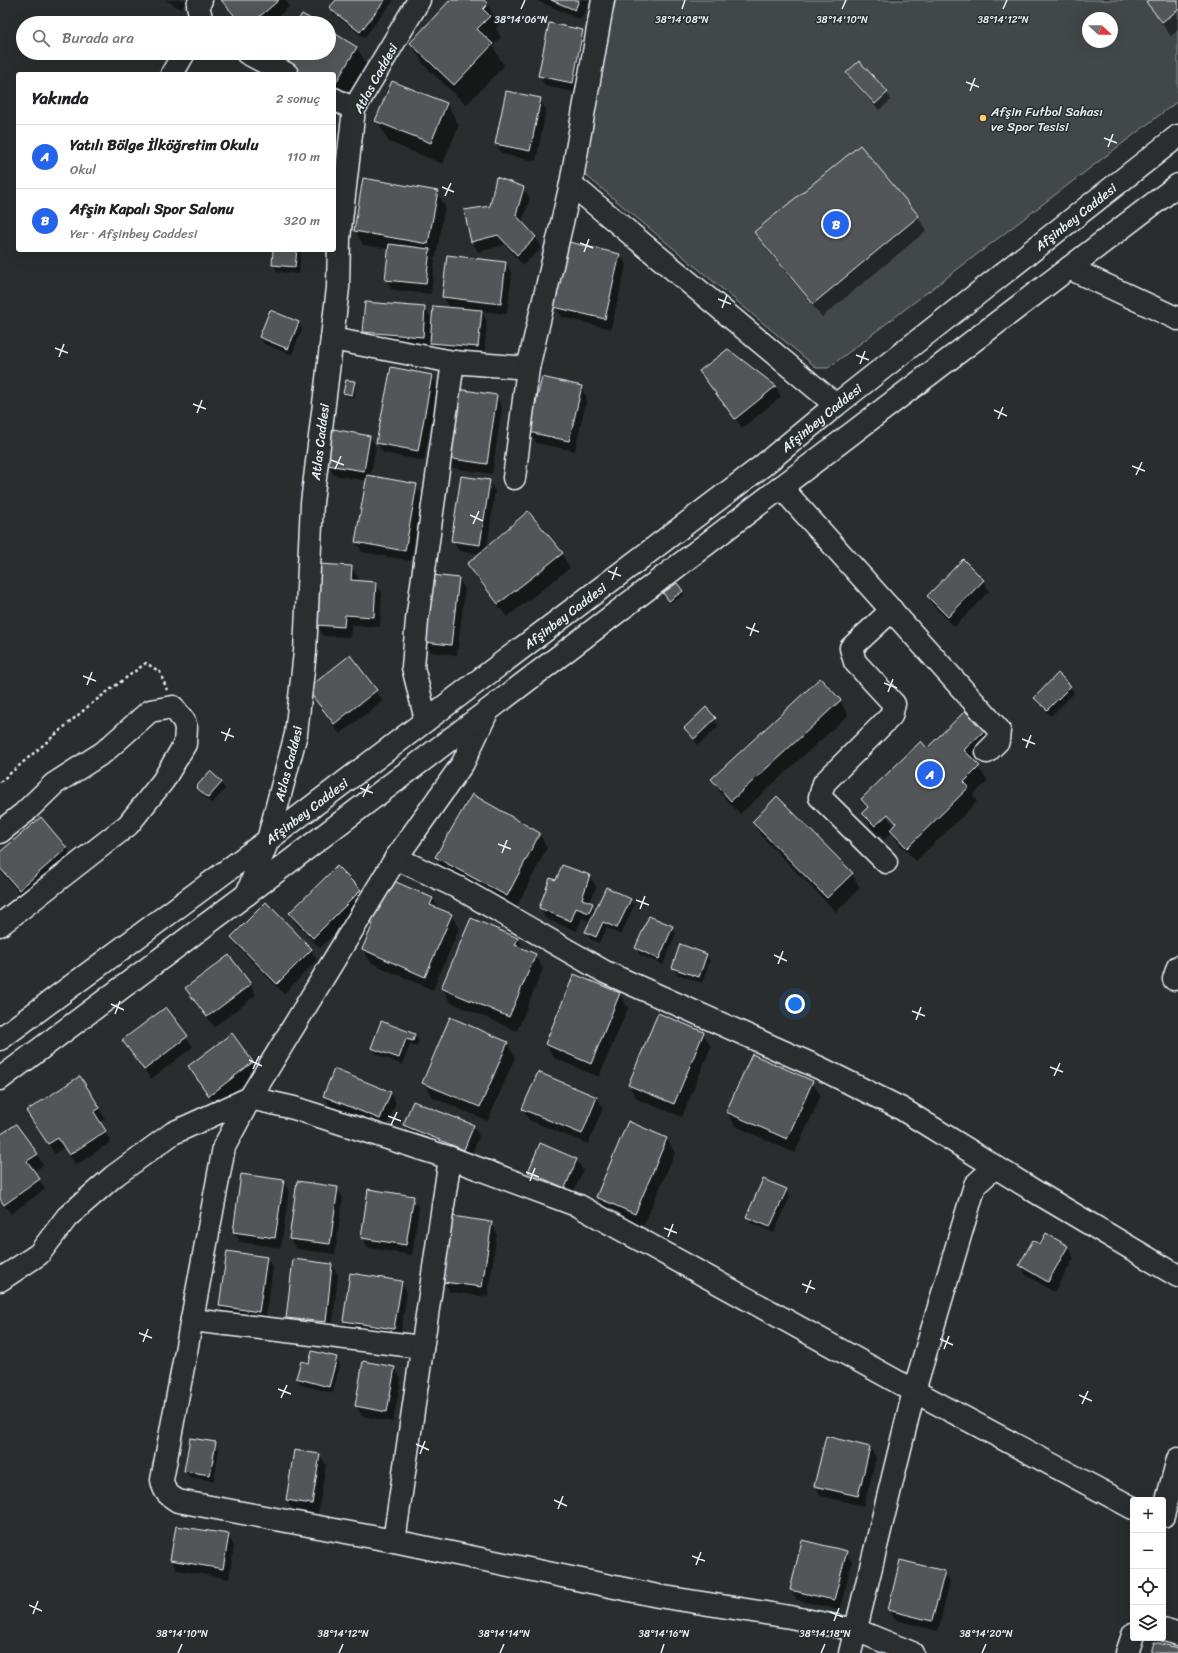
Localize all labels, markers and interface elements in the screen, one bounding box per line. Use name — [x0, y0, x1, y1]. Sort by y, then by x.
text: 38°14'06"N — [494, 11, 548, 29]
text: 38°14'08"N — [655, 11, 709, 29]
text: 38°14'10"N — [816, 11, 868, 29]
text: 38°14'12"N — [977, 11, 1029, 29]
north arrow — [1082, 12, 1118, 48]
search box — [16, 16, 336, 60]
text: Burada ara — [62, 25, 134, 51]
icon: search — [30, 27, 52, 49]
street label: Atlas Caddesi — [346, 39, 404, 118]
text: Yakında — [32, 83, 88, 113]
text: 2 sonuç — [276, 87, 320, 110]
place label: Afşin Futbol Sahası ve Spor Tesisi — [990, 100, 1103, 138]
marker: Afşin Futbol Sahası ve Spor Tesisi — [978, 113, 988, 123]
text: Yatılı Bölge İlköğretim Okulu — [70, 132, 259, 158]
text: A — [41, 145, 49, 168]
text: 110 m — [287, 145, 320, 168]
text: Okul — [70, 158, 96, 181]
street label: Afşinbey Caddesi — [1029, 177, 1122, 257]
text: Afşin Kapalı Spor Salonu — [70, 196, 234, 222]
text: B — [41, 209, 49, 232]
text: 320 m — [284, 209, 320, 232]
pin: B — [823, 209, 849, 239]
text: Yer · Afşinbey Caddesi — [70, 222, 197, 245]
street label: Afşinbey Caddesi — [775, 377, 868, 459]
street label: Atlas Caddesi — [304, 402, 336, 482]
street label: Afşinbey Caddesi — [518, 576, 612, 656]
street label: Atlas Caddesi — [267, 725, 309, 805]
pin: A — [917, 759, 943, 789]
street label: Afşinbey Caddesi — [259, 772, 354, 851]
your location — [785, 994, 805, 1014]
map controls — [1130, 1497, 1166, 1641]
button: + — [1130, 1497, 1166, 1533]
button: − — [1130, 1533, 1166, 1569]
button: locate — [1130, 1569, 1166, 1605]
button: layers — [1130, 1605, 1166, 1641]
text: 38°14'10"N — [156, 1625, 208, 1643]
text: 38°14'12"N — [317, 1625, 369, 1643]
text: 38°14'14"N — [478, 1625, 530, 1643]
text: 38°14'16"N — [638, 1625, 690, 1643]
text: 38°14'18"N — [799, 1625, 851, 1643]
text: 38°14'20"N — [959, 1625, 1013, 1643]

